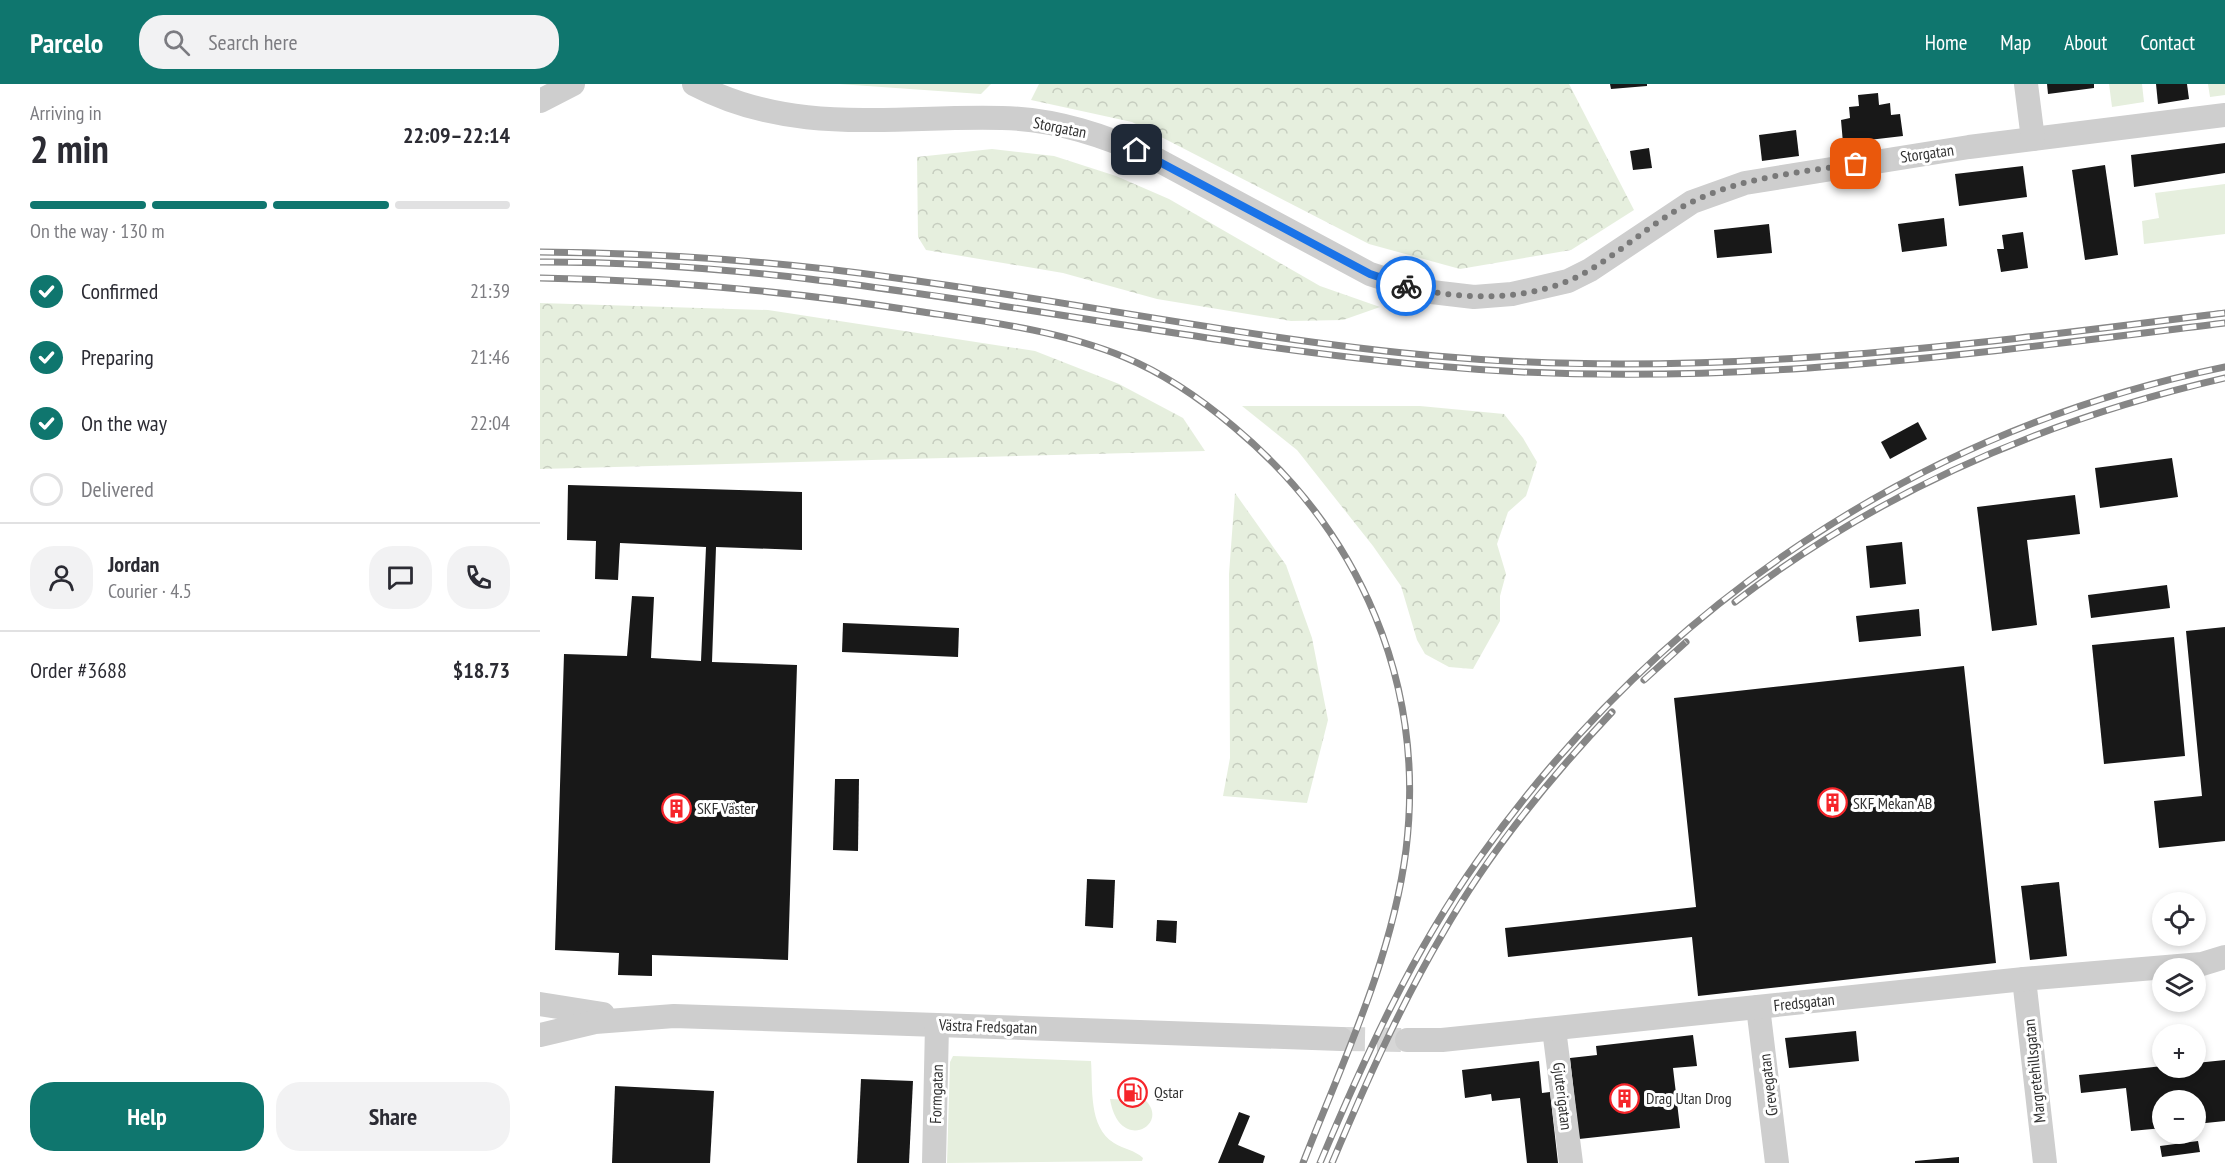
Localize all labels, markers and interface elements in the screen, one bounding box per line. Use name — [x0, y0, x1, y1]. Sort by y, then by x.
search box — [139, 15, 559, 69]
text: Parcelo — [30, 24, 103, 61]
icon: search — [160, 26, 193, 59]
text: Search here — [208, 28, 298, 56]
text: Home — [1925, 29, 1967, 56]
text: Map — [2000, 29, 2031, 56]
text: About — [2064, 29, 2107, 56]
text: Contact — [2140, 29, 2195, 56]
text: Arriving in — [30, 100, 102, 126]
street label: Storgatan — [1032, 112, 1088, 142]
text: 22:09–22:14 — [403, 121, 510, 149]
text: 2 min — [30, 123, 109, 174]
pin — [1111, 124, 1162, 175]
icon: home — [1120, 133, 1153, 166]
pin — [1830, 138, 1881, 189]
street label: Storgatan — [1899, 139, 1955, 167]
icon: bag — [1839, 147, 1872, 180]
text: On the way · 130 m — [30, 218, 165, 244]
courier — [1376, 256, 1436, 316]
icon: bike — [1390, 270, 1423, 303]
icon: check — [30, 275, 63, 308]
text: Confirmed — [81, 277, 158, 305]
text: 21:39 — [470, 278, 510, 304]
icon: check — [30, 341, 63, 374]
text: Preparing — [81, 343, 154, 371]
text: 21:46 — [470, 344, 510, 370]
icon: check — [30, 407, 63, 440]
text: On the way — [81, 409, 167, 437]
text: 22:04 — [470, 410, 510, 436]
text: Delivered — [81, 475, 154, 503]
button: person — [30, 546, 93, 609]
button: chat — [369, 546, 432, 609]
button: phone — [447, 546, 510, 609]
text: Jordan — [108, 550, 159, 578]
text: Courier · 4.5 — [108, 578, 192, 604]
text: Order #3688 — [30, 656, 127, 684]
text: $18.73 — [453, 656, 510, 684]
building icon: SKF Mekan AB — [1816, 787, 1848, 819]
building icon: SKF Väster — [660, 792, 692, 824]
place label: SKF Mekan AB — [1853, 793, 1932, 813]
place label: SKF Väster — [697, 798, 756, 818]
map controls — [2152, 892, 2206, 1144]
button: locate — [2152, 892, 2206, 946]
button: layers — [2152, 958, 2206, 1012]
street label: Fredsgatan — [1773, 989, 1835, 1015]
street label: Västra Fredsgatan — [938, 1014, 1037, 1038]
street label: Margretehillsgatan — [2019, 1018, 2049, 1124]
button: + — [2152, 1024, 2206, 1078]
street label: Grevegatan — [1754, 1053, 1782, 1117]
street label: Gjuterigatan — [1549, 1061, 1577, 1131]
street label: Formgatan — [925, 1064, 947, 1124]
fuel station icon: Qstar — [1117, 1076, 1149, 1108]
button: Help — [30, 1082, 264, 1151]
button: Share — [276, 1082, 510, 1151]
place label: Qstar — [1154, 1082, 1184, 1102]
building icon: Drag Utan Drog — [1609, 1082, 1641, 1114]
place label: Drag Utan Drog — [1646, 1088, 1732, 1108]
button: − — [2152, 1090, 2206, 1144]

